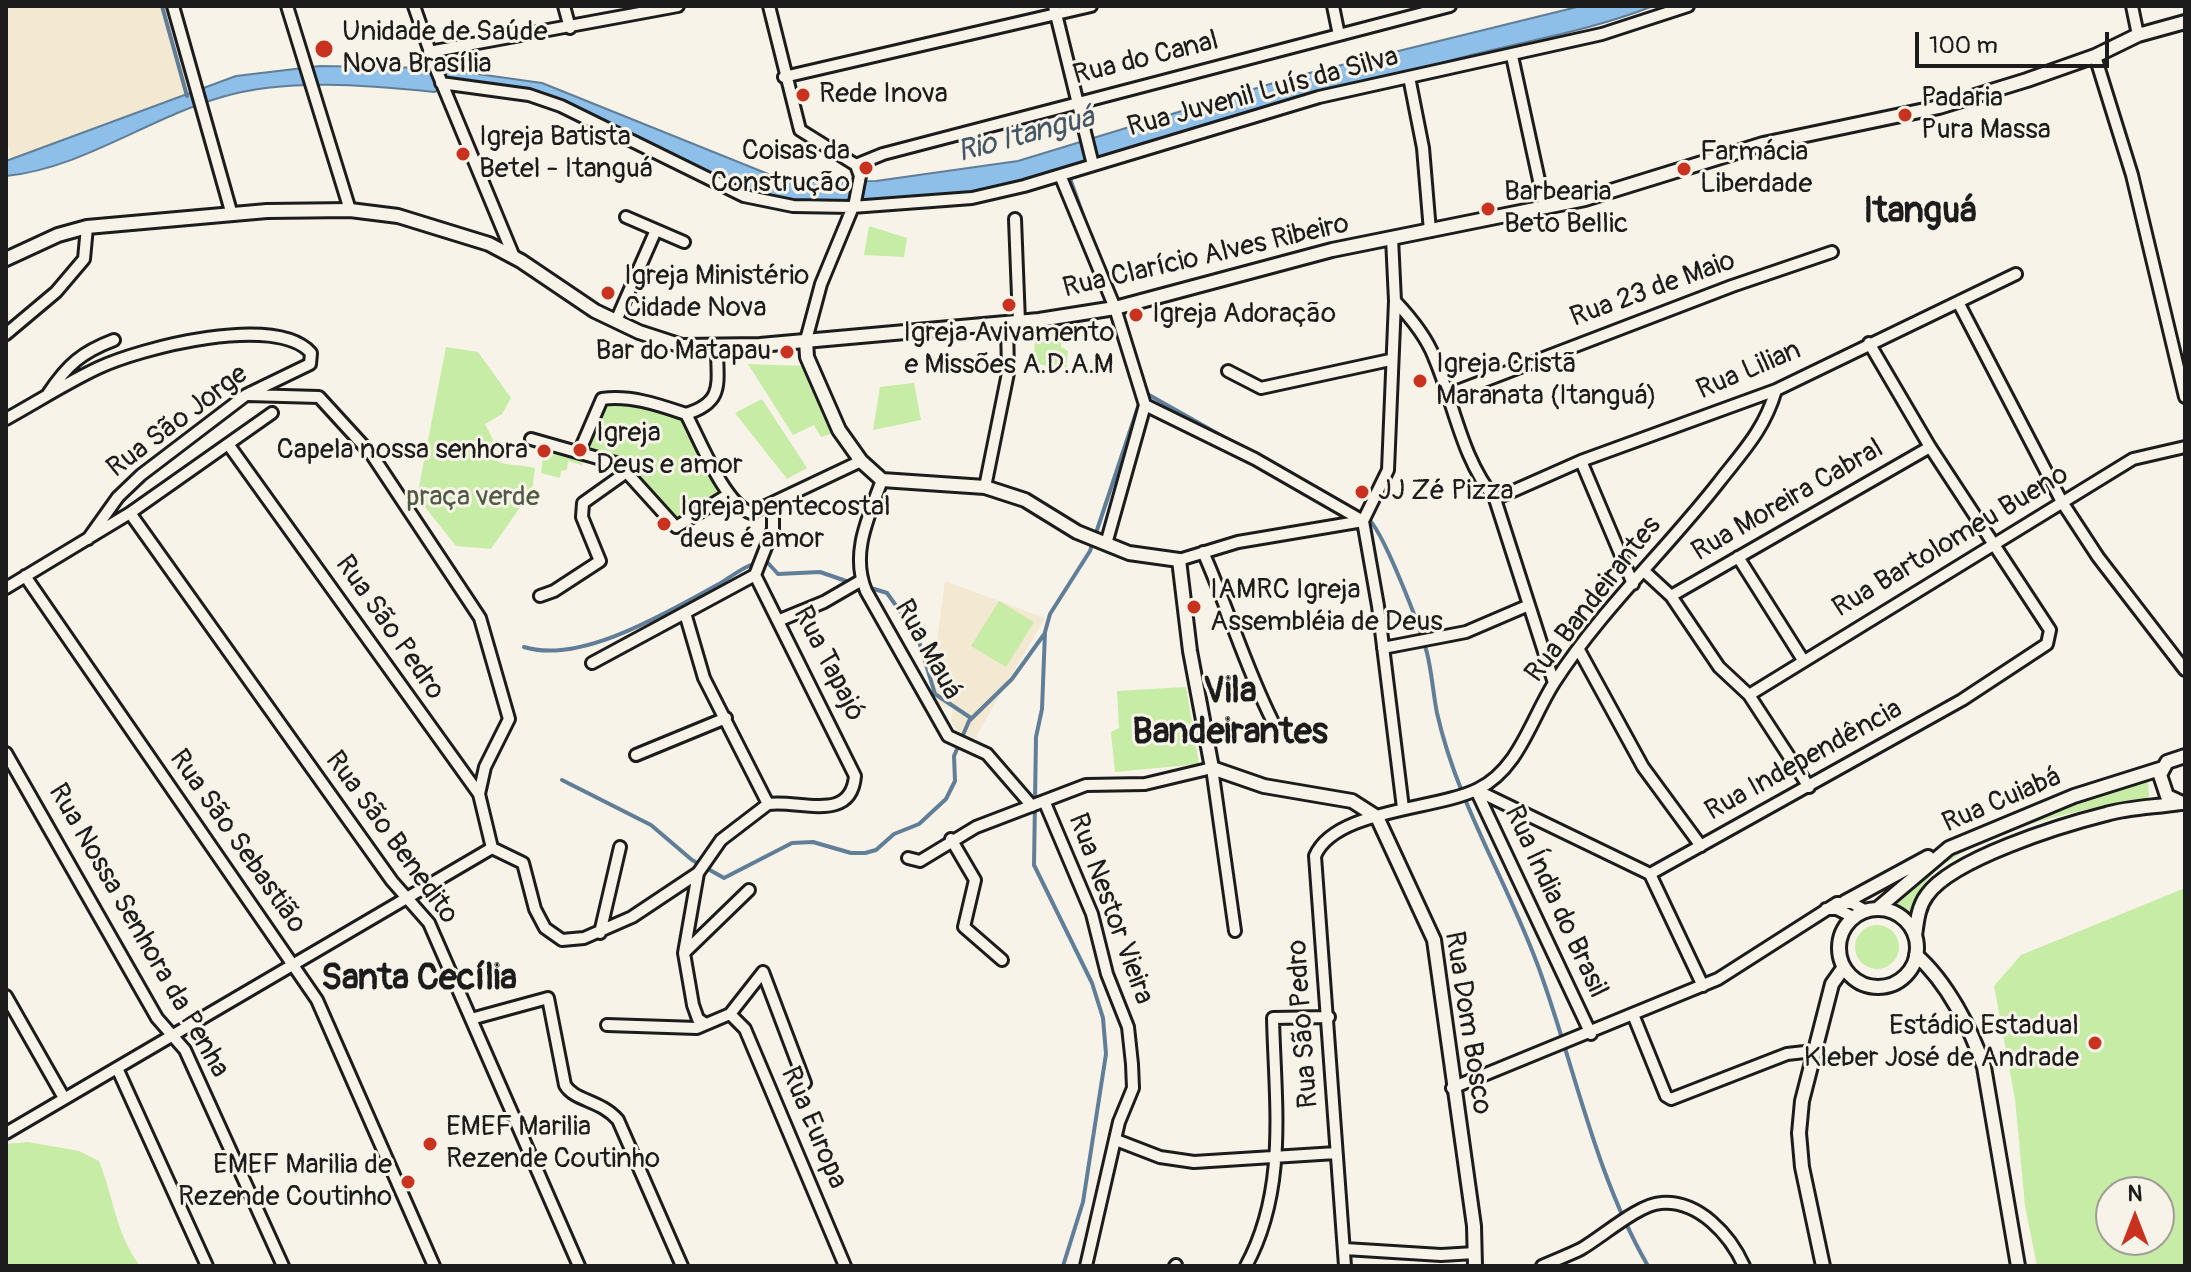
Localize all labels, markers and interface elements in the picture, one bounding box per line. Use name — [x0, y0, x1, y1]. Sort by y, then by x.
place label: Unidade de Saúde Nova Brasília — [342, 16, 548, 82]
scale bar — [1919, 16, 2113, 66]
street label: Rua do Canal — [1070, 25, 1222, 93]
text: 100 m — [1929, 31, 1998, 60]
marker: Unidade de Saúde Nova Brasília — [313, 38, 335, 60]
street label: Rua Juvenil Luís da Silva — [1124, 41, 1402, 145]
place label: Rede Inova — [819, 78, 948, 112]
place label: Padaria Pura Massa — [1921, 82, 2051, 148]
marker: Rede Inova — [794, 86, 812, 104]
water label: Rio Itanguá — [954, 100, 1098, 172]
marker: Padaria Pura Massa — [1896, 106, 1914, 124]
place label: Igreja Batista Betel - Itanguá — [479, 121, 653, 187]
place label: Coisas da Construção — [711, 135, 850, 201]
place label: Farmácia Liberdade — [1700, 136, 1812, 202]
marker: Igreja Batista Betel - Itanguá — [454, 145, 472, 163]
marker: Coisas da Construção — [857, 159, 875, 177]
marker: Farmácia Liberdade — [1675, 160, 1693, 178]
place label: Barbearia Beto Bellic — [1504, 176, 1628, 242]
district label: Itanguá — [1863, 191, 1977, 235]
marker: Barbearia Beto Bellic — [1479, 200, 1497, 218]
street label: Rua Clarício Alves Ribeiro — [1060, 208, 1352, 306]
street label: Rua 23 de Maio — [1566, 245, 1740, 335]
place label: Igreja Ministério Cidade Nova — [624, 260, 809, 326]
marker: Igreja Ministério Cidade Nova — [599, 284, 617, 302]
marker: Igreja Avivamento e Missões A.D.A.M — [1000, 296, 1018, 314]
place label: Igreja Adoração — [1152, 298, 1336, 332]
marker: Igreja Adoração — [1127, 306, 1145, 324]
place label: Igreja Avivamento e Missões A.D.A.M — [903, 317, 1115, 383]
street label: Rua Lilian — [1692, 334, 1806, 408]
place label: Bar do Matapau — [595, 335, 771, 369]
marker: Bar do Matapau — [778, 343, 796, 361]
place label: Igreja Cristã Maranata (Itanguá) — [1436, 348, 1657, 414]
street label: Rua São Jorge — [101, 358, 255, 486]
marker: Igreja Cristã Maranata (Itanguá) — [1411, 372, 1429, 390]
place label: Igreja Deus e amor — [596, 417, 743, 483]
street label: Rua Moreira Cabral — [1686, 433, 1890, 569]
place label: Capela nossa senhora — [277, 434, 528, 468]
marker: Igreja Deus e amor — [571, 441, 589, 459]
marker: Capela nossa senhora — [535, 442, 553, 460]
street label: Rua Bartolomeu Bueno — [1827, 458, 2075, 626]
place label: JJ Zé Pizza — [1378, 475, 1514, 509]
park label: praça verde — [406, 481, 540, 515]
marker: JJ Zé Pizza — [1353, 483, 1371, 501]
place label: Igreja pentecostal deus é amor — [680, 491, 891, 557]
street label: Rua Bandeirantes — [1519, 510, 1669, 690]
marker: Igreja pentecostal deus é amor — [655, 515, 673, 533]
street label: Rua São Pedro — [327, 549, 451, 707]
place label: IAMRC Igreja Assembléia de Deus — [1210, 574, 1443, 640]
street label: Rua Mauá — [886, 594, 968, 706]
marker: IAMRC Igreja Assembléia de Deus — [1185, 598, 1203, 616]
street label: Rua Tapajó — [785, 601, 871, 727]
district label: Vila Bandeirantes — [1132, 671, 1328, 756]
street label: Rua Independência — [1700, 693, 1908, 829]
street label: Rua São Sebastião — [161, 744, 313, 940]
street label: Rua São Benedito — [317, 745, 465, 931]
street label: Rua Cuiabá — [1938, 761, 2066, 841]
street label: Rua Nossa Senhora da Penha — [40, 778, 236, 1084]
street label: Rua Índia do Brasil — [1496, 801, 1614, 1003]
street label: Rua Nestor Vieira — [1060, 809, 1160, 1009]
street label: Rua Dom Bosco — [1436, 929, 1498, 1117]
street label: Rua São Pedro — [1281, 939, 1327, 1109]
district label: Santa Cecília — [321, 958, 517, 1002]
place label: Estádio Estadual Kleber José de Andrade — [1804, 1010, 2079, 1076]
marker: Estádio Estadual Kleber José de Andrade — [2086, 1034, 2104, 1052]
street label: Rua Europa — [772, 1062, 854, 1194]
place label: EMEF Marilia Rezende Coutinho — [446, 1111, 660, 1177]
marker: EMEF Marilia Rezende Coutinho — [421, 1135, 439, 1153]
place label: EMEF Marilia de Rezende Coutinho — [178, 1149, 392, 1215]
marker: EMEF Marilia de Rezende Coutinho — [399, 1173, 417, 1191]
north arrow — [2095, 1176, 2175, 1256]
text: N — [2128, 1180, 2142, 1208]

